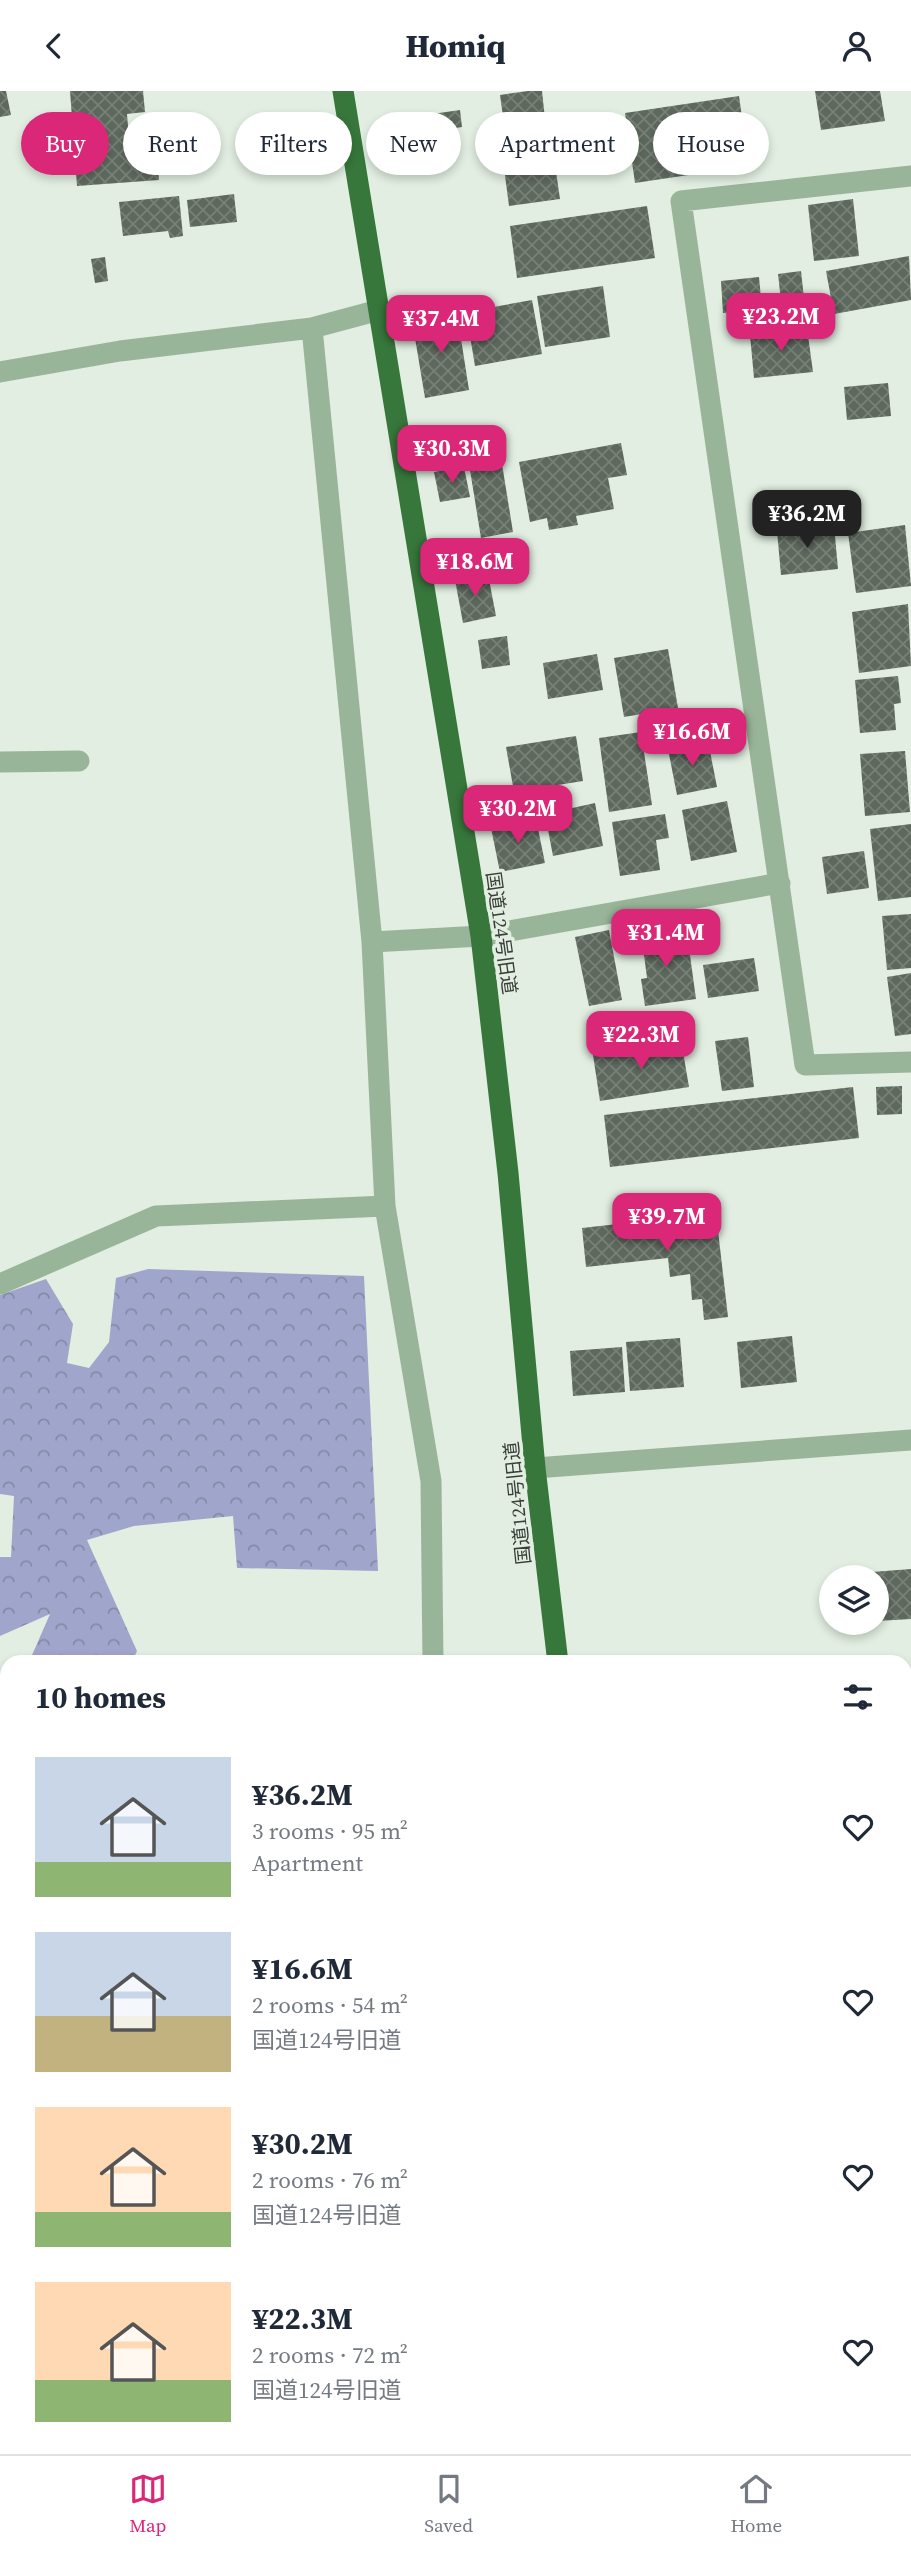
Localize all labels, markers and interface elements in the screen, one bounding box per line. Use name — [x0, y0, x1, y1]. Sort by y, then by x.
text: Homiq — [406, 24, 505, 68]
icon: back — [35, 27, 73, 65]
icon: person — [838, 27, 876, 65]
chip: Buy — [21, 112, 109, 175]
chip: Rent — [123, 112, 221, 175]
chip: Filters — [235, 112, 352, 175]
chip: New — [366, 112, 461, 175]
chip: Apartment — [475, 112, 639, 175]
chip: House — [653, 112, 769, 175]
pin: ¥23.2M — [724, 293, 838, 353]
pin: ¥37.4M — [384, 295, 498, 355]
text: ¥23.2M — [742, 300, 820, 332]
text: ¥37.4M — [402, 302, 480, 334]
pin: ¥30.3M — [395, 425, 509, 485]
text: ¥30.3M — [413, 432, 491, 464]
pin: ¥36.2M — [750, 491, 864, 550]
text: ¥36.2M — [768, 497, 846, 529]
pin: ¥18.6M — [418, 539, 532, 598]
text: ¥18.6M — [436, 545, 514, 577]
pin: ¥16.6M — [635, 709, 749, 768]
text: ¥16.6M — [653, 715, 731, 747]
pin: ¥30.2M — [461, 785, 575, 845]
text: ¥30.2M — [479, 792, 557, 824]
street label: 国道124号旧道 — [481, 870, 523, 996]
pin: ¥31.4M — [609, 909, 723, 969]
text: ¥31.4M — [627, 916, 705, 948]
pin: ¥22.3M — [584, 1011, 698, 1071]
text: ¥22.3M — [602, 1018, 680, 1050]
pin: ¥39.7M — [610, 1193, 724, 1253]
text: ¥39.7M — [628, 1200, 706, 1232]
street label: 国道124号旧道 — [498, 1440, 536, 1566]
map controls — [819, 1565, 889, 1635]
button: layers — [819, 1565, 889, 1635]
text: 10 homes — [35, 1677, 166, 1718]
icon: filters — [839, 1678, 877, 1716]
text: ¥36.2M — [252, 1774, 353, 1815]
icon: home — [91, 1785, 175, 1869]
icon: heart — [839, 1808, 877, 1846]
text: 3 rooms · 95 m² — [252, 1815, 408, 1847]
text: Apartment — [252, 1847, 363, 1879]
text: ¥16.6M — [252, 1948, 353, 1989]
icon: home — [91, 1960, 175, 2044]
icon: heart — [839, 1983, 877, 2021]
text: 2 rooms · 54 m² — [252, 1989, 408, 2021]
text: 国道124号旧道 — [252, 2024, 402, 2056]
text: ¥30.2M — [252, 2123, 353, 2164]
icon: home — [91, 2135, 175, 2219]
icon: heart — [839, 2158, 877, 2196]
text: 2 rooms · 76 m² — [252, 2164, 408, 2196]
text: 国道124号旧道 — [252, 2199, 402, 2231]
text: ¥22.3M — [252, 2298, 353, 2339]
icon: home — [91, 2310, 175, 2394]
icon: heart — [839, 2333, 877, 2371]
text: 2 rooms · 72 m² — [252, 2339, 408, 2371]
text: 国道124号旧道 — [252, 2374, 402, 2406]
tab: Map — [129, 2470, 167, 2538]
tab: Saved — [424, 2470, 473, 2538]
tab: Home — [730, 2470, 782, 2538]

